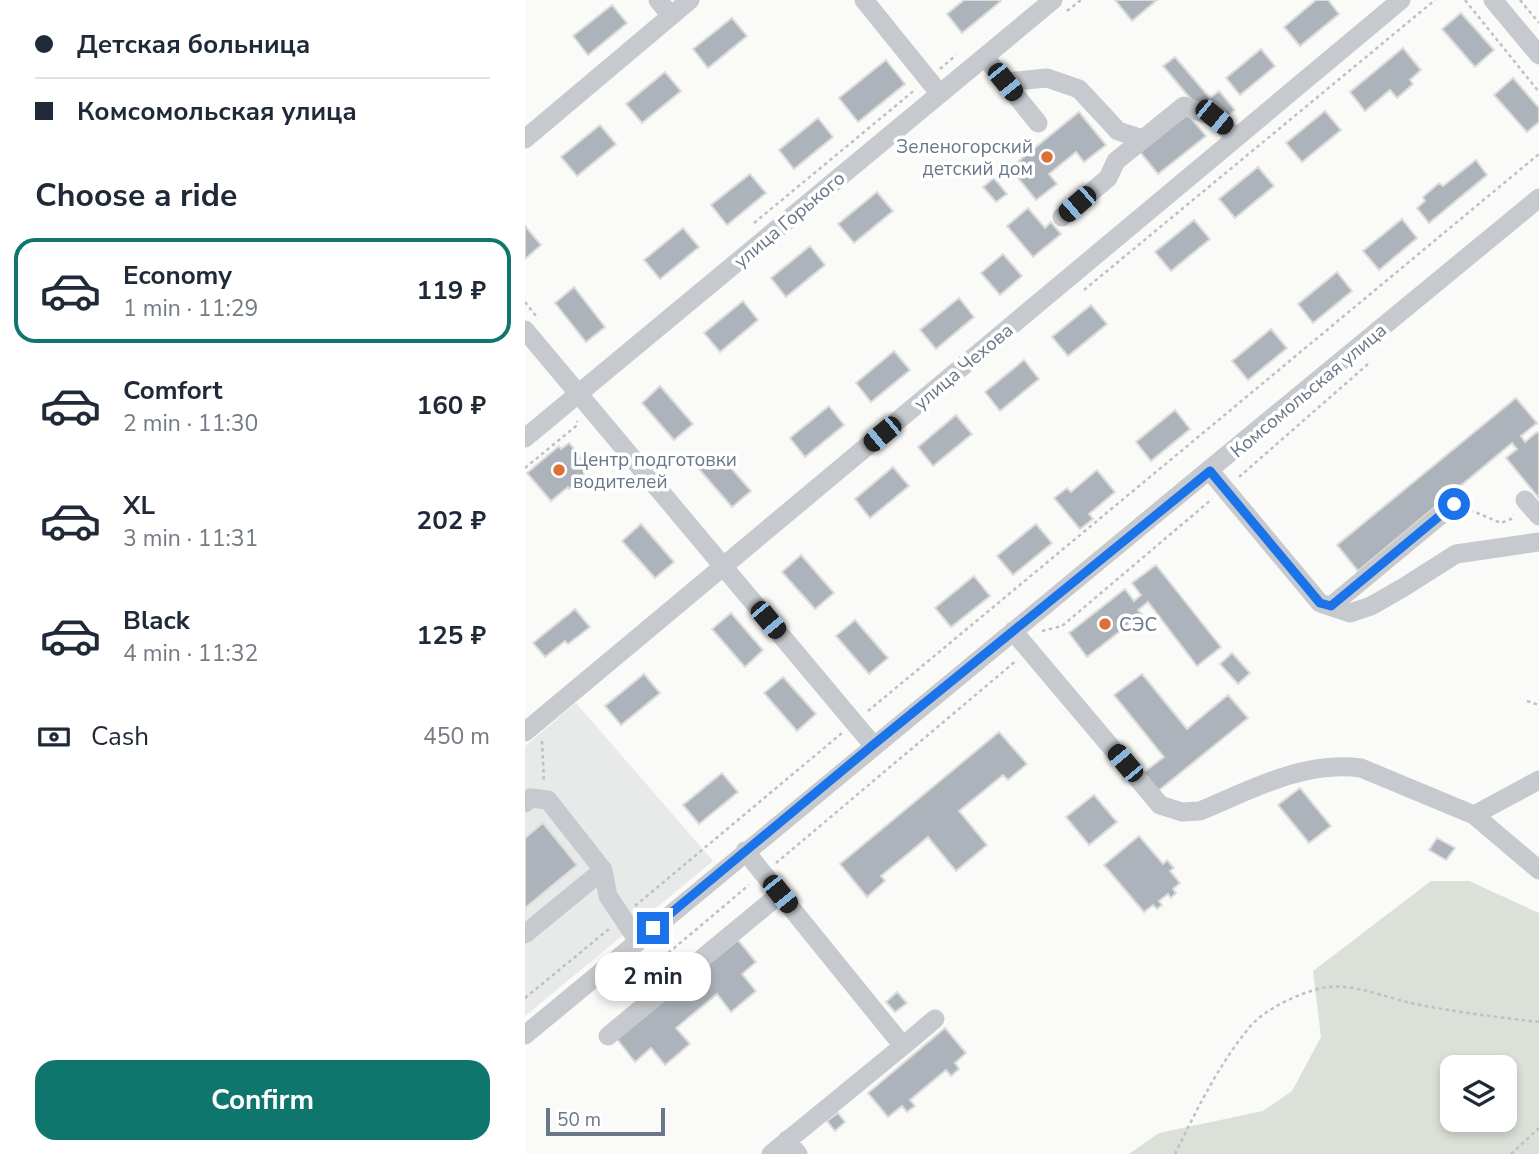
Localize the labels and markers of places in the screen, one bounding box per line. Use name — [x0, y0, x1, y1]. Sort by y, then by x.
place label: Зеленогорский детский дом — [896, 134, 1033, 182]
marker: Зеленогорский детский дом — [1039, 149, 1055, 165]
place label: Центр подготовки водителей — [573, 447, 737, 495]
marker: Центр подготовки водителей — [551, 462, 567, 478]
place label: СЭС — [1119, 612, 1157, 638]
marker: СЭС — [1097, 616, 1113, 632]

